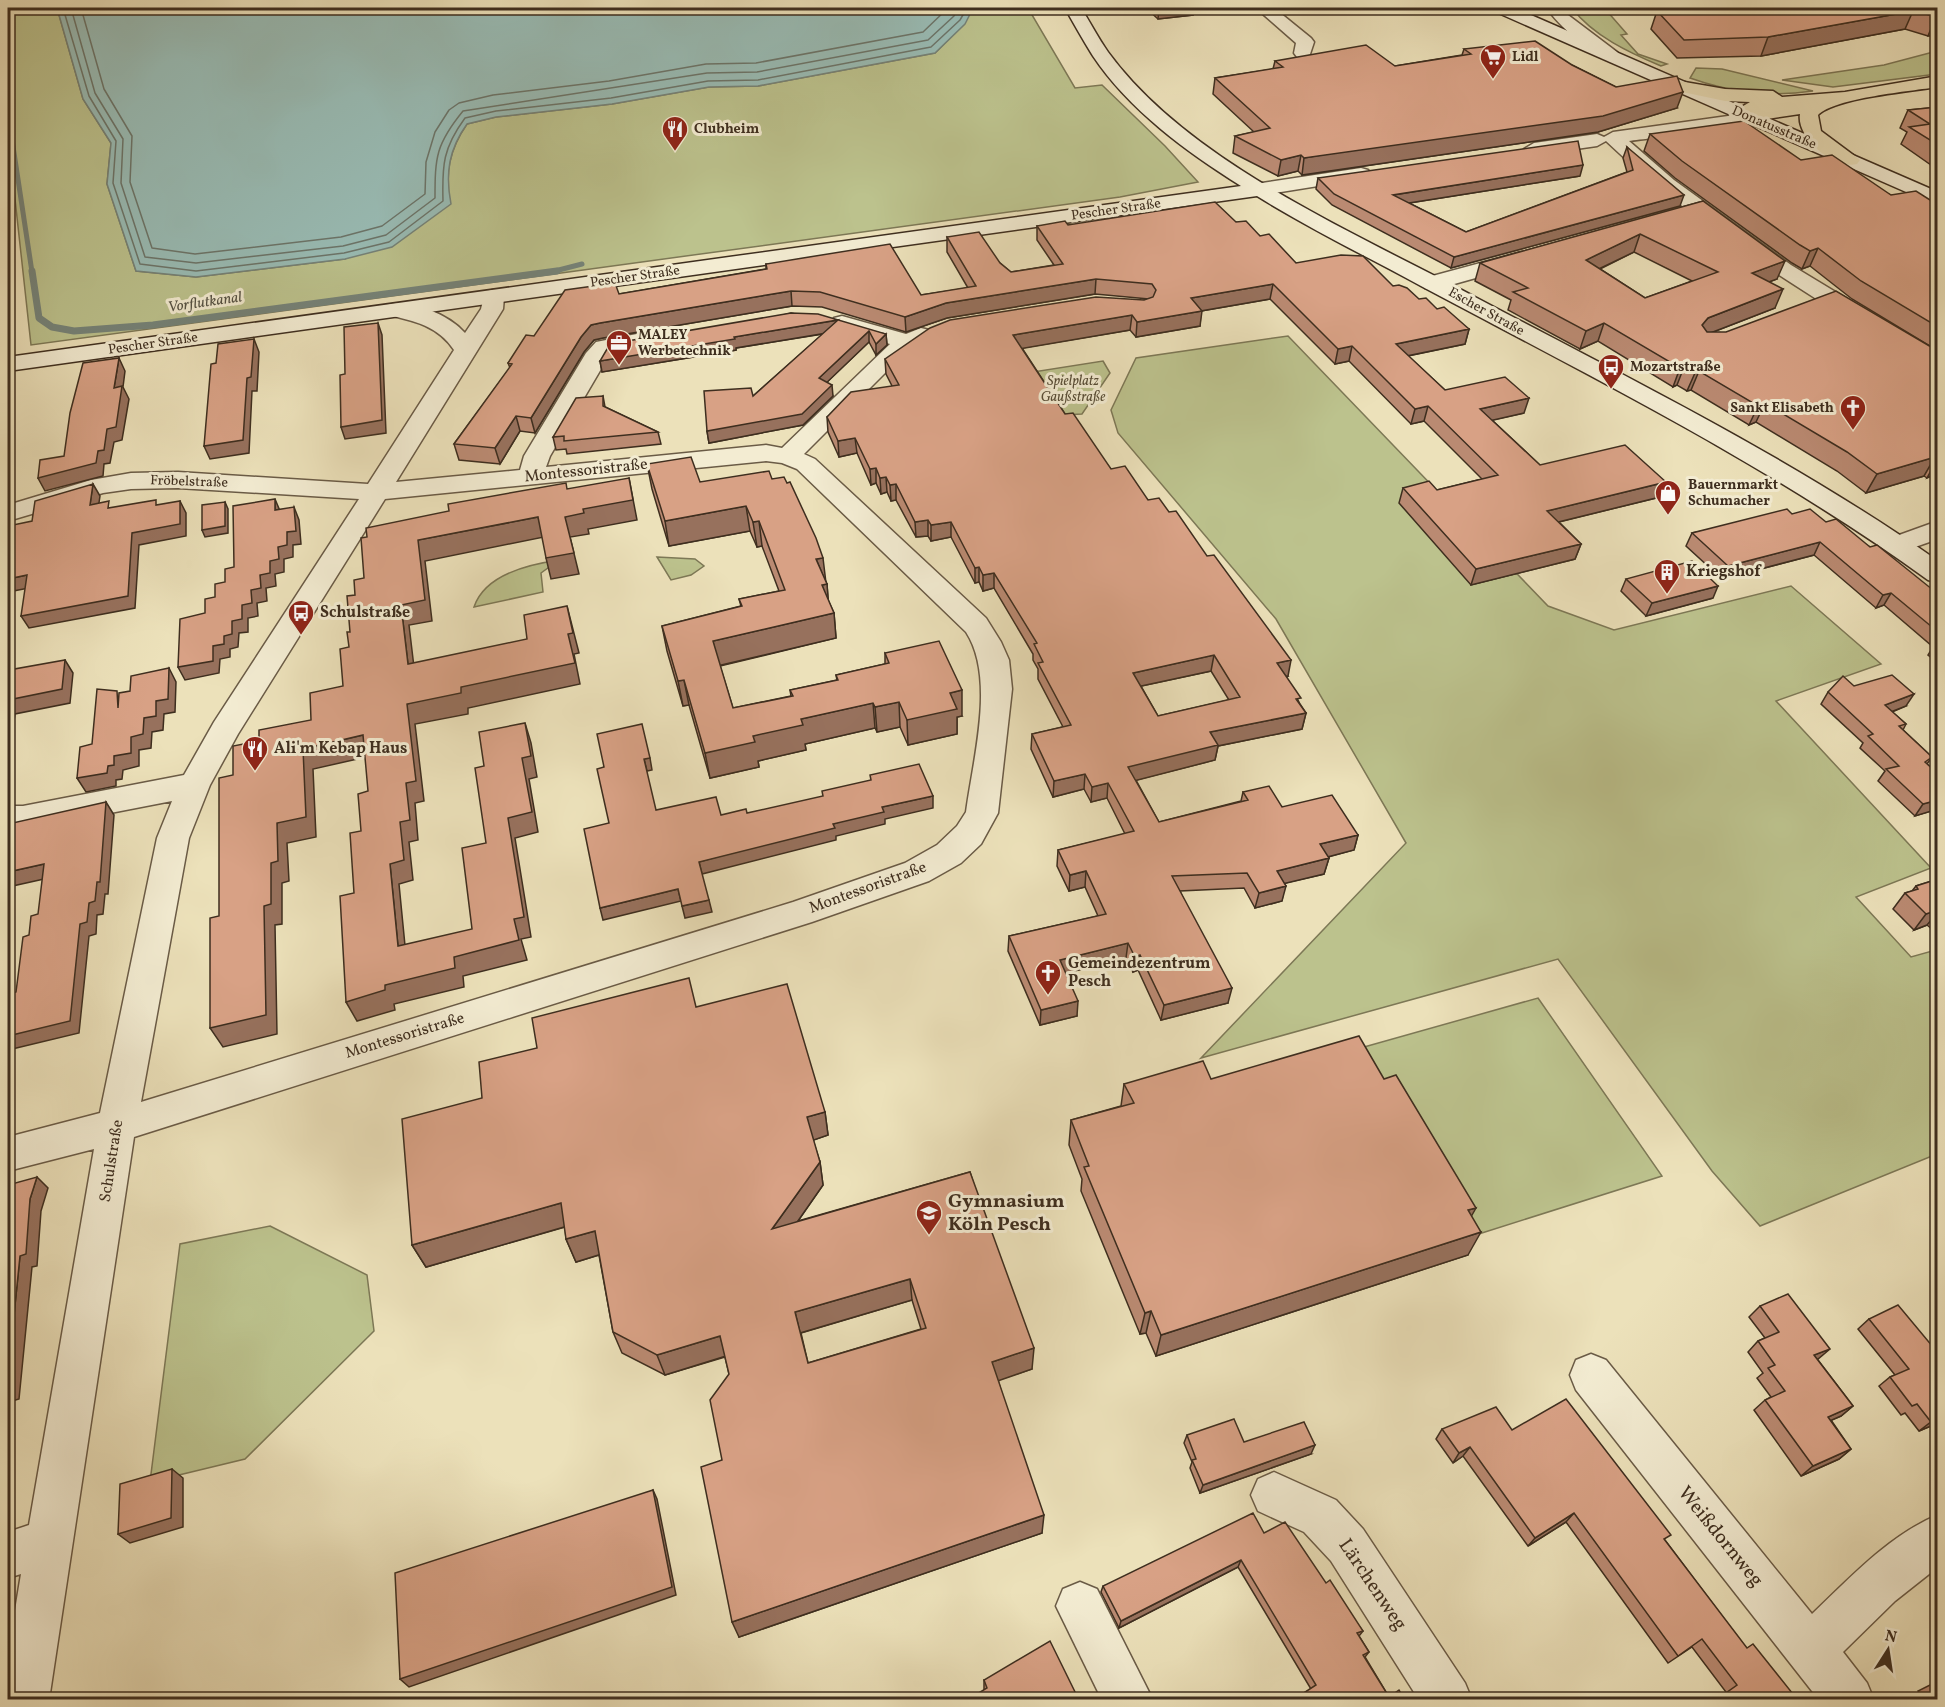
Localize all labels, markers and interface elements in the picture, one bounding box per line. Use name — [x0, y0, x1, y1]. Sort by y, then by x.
supermarket icon: Lidl — [1478, 42, 1508, 80]
place label: Lidl — [1512, 48, 1539, 67]
street label: Donatusstraße — [1729, 102, 1820, 155]
restaurant icon: Clubheim — [660, 114, 690, 152]
place label: Clubheim — [694, 120, 760, 139]
street label: Pescher Straße — [1070, 194, 1163, 226]
street label: Pescher Straße — [589, 261, 682, 293]
street label: Escher Straße — [1444, 283, 1528, 341]
water label: Vorflutkanal — [167, 287, 244, 319]
place label: MALEY Werbetechnik — [638, 326, 731, 361]
street label: Pescher Straße — [107, 328, 200, 360]
office icon: MALEY Werbetechnik — [604, 328, 634, 366]
bus stop icon: Mozartstraße — [1596, 352, 1626, 390]
place label: Mozartstraße — [1630, 358, 1721, 377]
park label: Spielplatz Gaußstraße — [1041, 372, 1105, 407]
church icon: Sankt Elisabeth — [1838, 393, 1868, 431]
place label: Sankt Elisabeth — [1730, 399, 1834, 418]
street label: Montessoristraße — [523, 454, 649, 488]
street label: Fröbelstraße — [150, 471, 229, 493]
place label: Bauernmarkt Schumacher — [1688, 476, 1778, 511]
shop icon: Bauernmarkt Schumacher — [1653, 478, 1683, 516]
building icon: Kriegshof — [1652, 557, 1682, 595]
place label: Kriegshof — [1686, 561, 1762, 583]
bus stop icon: Schulstraße — [286, 598, 316, 636]
place label: Schulstraße — [320, 602, 410, 624]
restaurant icon: Ali'm Kebap Haus — [240, 734, 270, 772]
place label: Ali'm Kebap Haus — [274, 738, 407, 760]
street label: Montessoristraße — [806, 857, 930, 919]
place label: Gemeindezentrum Pesch — [1068, 953, 1210, 993]
church icon: Gemeindezentrum Pesch — [1033, 958, 1063, 996]
street label: Montessoristraße — [343, 1007, 467, 1065]
street label: Schulstraße — [95, 1118, 129, 1204]
place label: Gymnasium Köln Pesch — [948, 1188, 1065, 1239]
school or university icon: Gymnasium Köln Pesch — [914, 1198, 944, 1236]
street label: Weißdornweg — [1671, 1481, 1769, 1593]
street label: Lärchenweg — [1331, 1533, 1413, 1637]
north arrow — [1858, 1620, 1918, 1680]
text: N — [1883, 1625, 1899, 1649]

